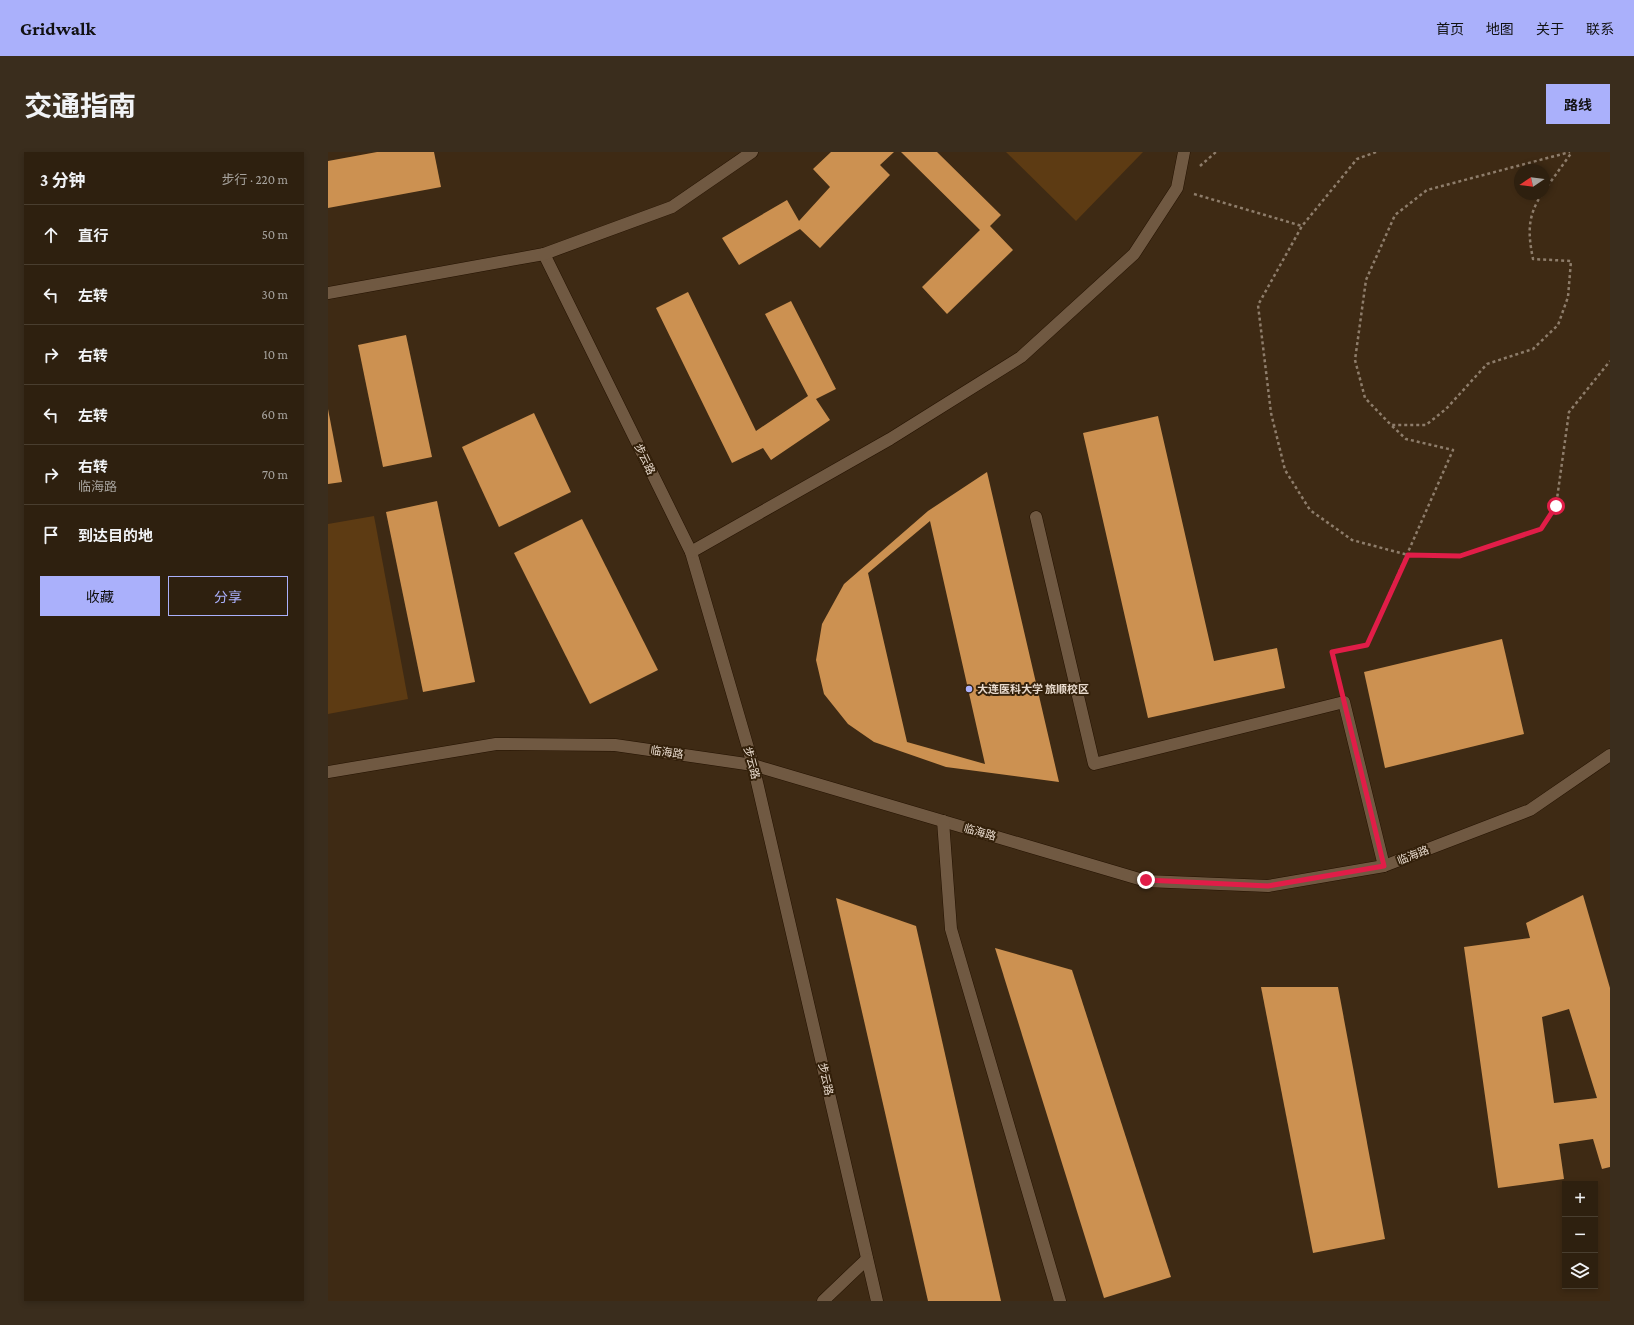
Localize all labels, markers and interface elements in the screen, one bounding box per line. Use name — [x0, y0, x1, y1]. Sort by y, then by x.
text: Gridwalk — [20, 18, 96, 39]
text: 首页 — [1436, 21, 1464, 37]
text: 地图 — [1486, 21, 1514, 37]
text: 关于 — [1536, 21, 1564, 37]
text: 联系 — [1586, 21, 1614, 37]
button: 路线 — [1546, 84, 1610, 124]
text: 交通指南 — [24, 91, 136, 122]
north arrow — [1514, 164, 1550, 200]
text: 3 分钟 — [40, 171, 86, 190]
text: 步行 · 220 m — [221, 172, 288, 187]
icon: ahead — [40, 224, 62, 246]
text: 50 m — [262, 227, 288, 242]
text: 直行 — [78, 228, 108, 244]
icon: left — [40, 284, 62, 306]
text: 30 m — [262, 287, 288, 302]
text: 左转 — [78, 288, 108, 304]
icon: right — [40, 344, 62, 366]
text: 10 m — [263, 347, 288, 362]
text: 右转 — [78, 348, 108, 364]
icon: left — [40, 404, 62, 426]
text: 60 m — [261, 407, 288, 422]
text: 左转 — [78, 408, 108, 424]
street label: 步云路 — [632, 442, 658, 476]
text: 右转 — [78, 459, 108, 475]
icon: right — [40, 464, 62, 486]
text: 70 m — [262, 467, 288, 482]
text: 临海路 — [78, 479, 117, 494]
route start — [1547, 497, 1565, 515]
icon: arrive — [40, 524, 62, 546]
text: 到达目的地 — [78, 528, 153, 544]
button: 收藏 — [40, 576, 160, 616]
button: 分享 — [168, 576, 288, 616]
place label: 大连医科大学 旅顺校区 — [977, 683, 1089, 695]
marker: 大连医科大学 旅顺校区 — [964, 684, 974, 694]
street label: 临海路 — [650, 744, 684, 760]
street label: 步云路 — [742, 746, 762, 780]
street label: 临海路 — [962, 822, 998, 842]
street label: 临海路 — [1395, 843, 1431, 867]
route end — [1137, 871, 1155, 889]
street label: 步云路 — [816, 1062, 836, 1096]
map controls — [1562, 1181, 1598, 1289]
button: + — [1562, 1181, 1598, 1217]
button: − — [1562, 1217, 1598, 1253]
button: layers — [1562, 1253, 1598, 1289]

